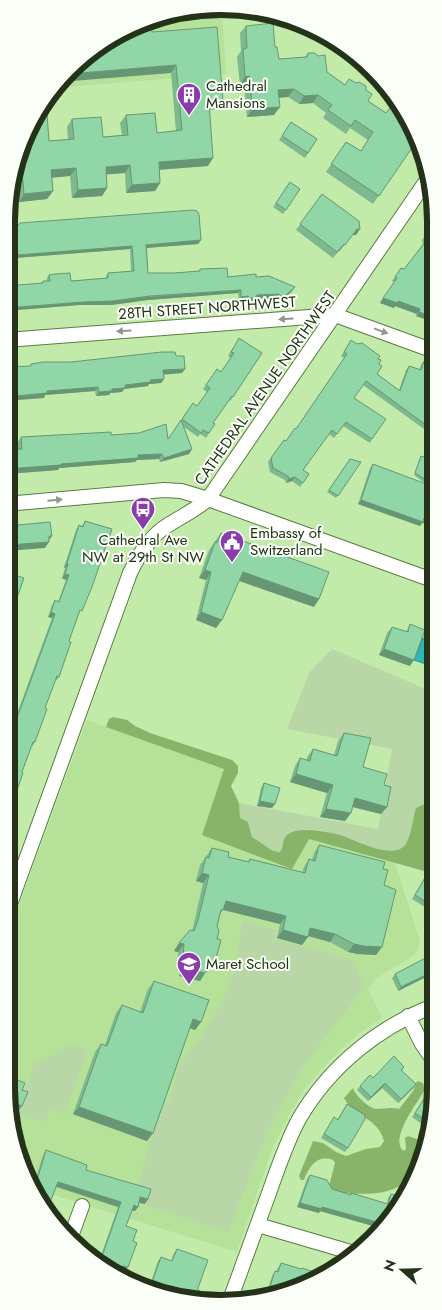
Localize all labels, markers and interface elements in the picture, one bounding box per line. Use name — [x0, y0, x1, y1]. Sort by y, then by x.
place label: Cathedral Mansions — [206, 75, 267, 114]
building icon: Cathedral Mansions — [176, 82, 202, 116]
street label: CATHEDRAL AVENUE NORTHWEST — [189, 286, 341, 490]
street label: 28TH STREET NORTHWEST — [117, 291, 297, 325]
one-way arrow — [278, 315, 294, 323]
one-way arrow — [116, 327, 132, 335]
one-way arrow — [374, 327, 389, 335]
one-way arrow — [47, 495, 63, 503]
bus stop icon: Cathedral Ave NW at 29th St NW — [130, 496, 156, 530]
place label: Embassy of Switzerland — [250, 522, 323, 561]
place label: Cathedral Ave NW at 29th St NW — [82, 529, 204, 568]
public building icon: Embassy of Switzerland — [219, 529, 245, 563]
school or university icon: Maret School — [176, 951, 202, 985]
place label: Maret School — [206, 953, 289, 975]
north arrow — [377, 1245, 427, 1295]
text: N — [378, 1257, 401, 1274]

